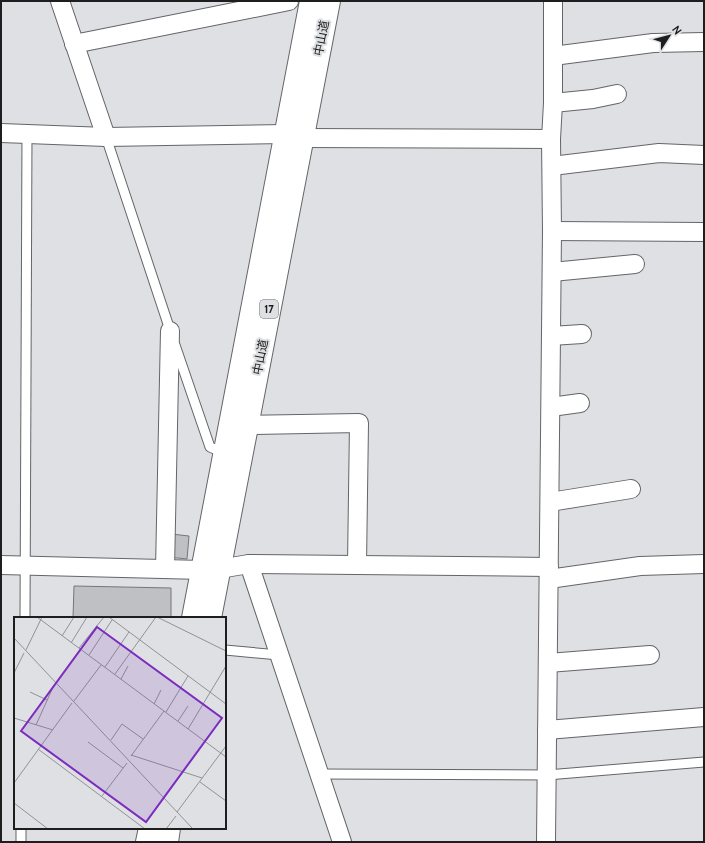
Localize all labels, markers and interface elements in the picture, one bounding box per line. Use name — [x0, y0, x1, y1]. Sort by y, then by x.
north arrow — [649, 16, 689, 56]
street label: 中山道 — [310, 19, 332, 57]
text: N — [669, 23, 685, 37]
road number: 17 — [260, 300, 278, 318]
street label: 中山道 — [249, 338, 271, 376]
inset map — [14, 617, 226, 829]

